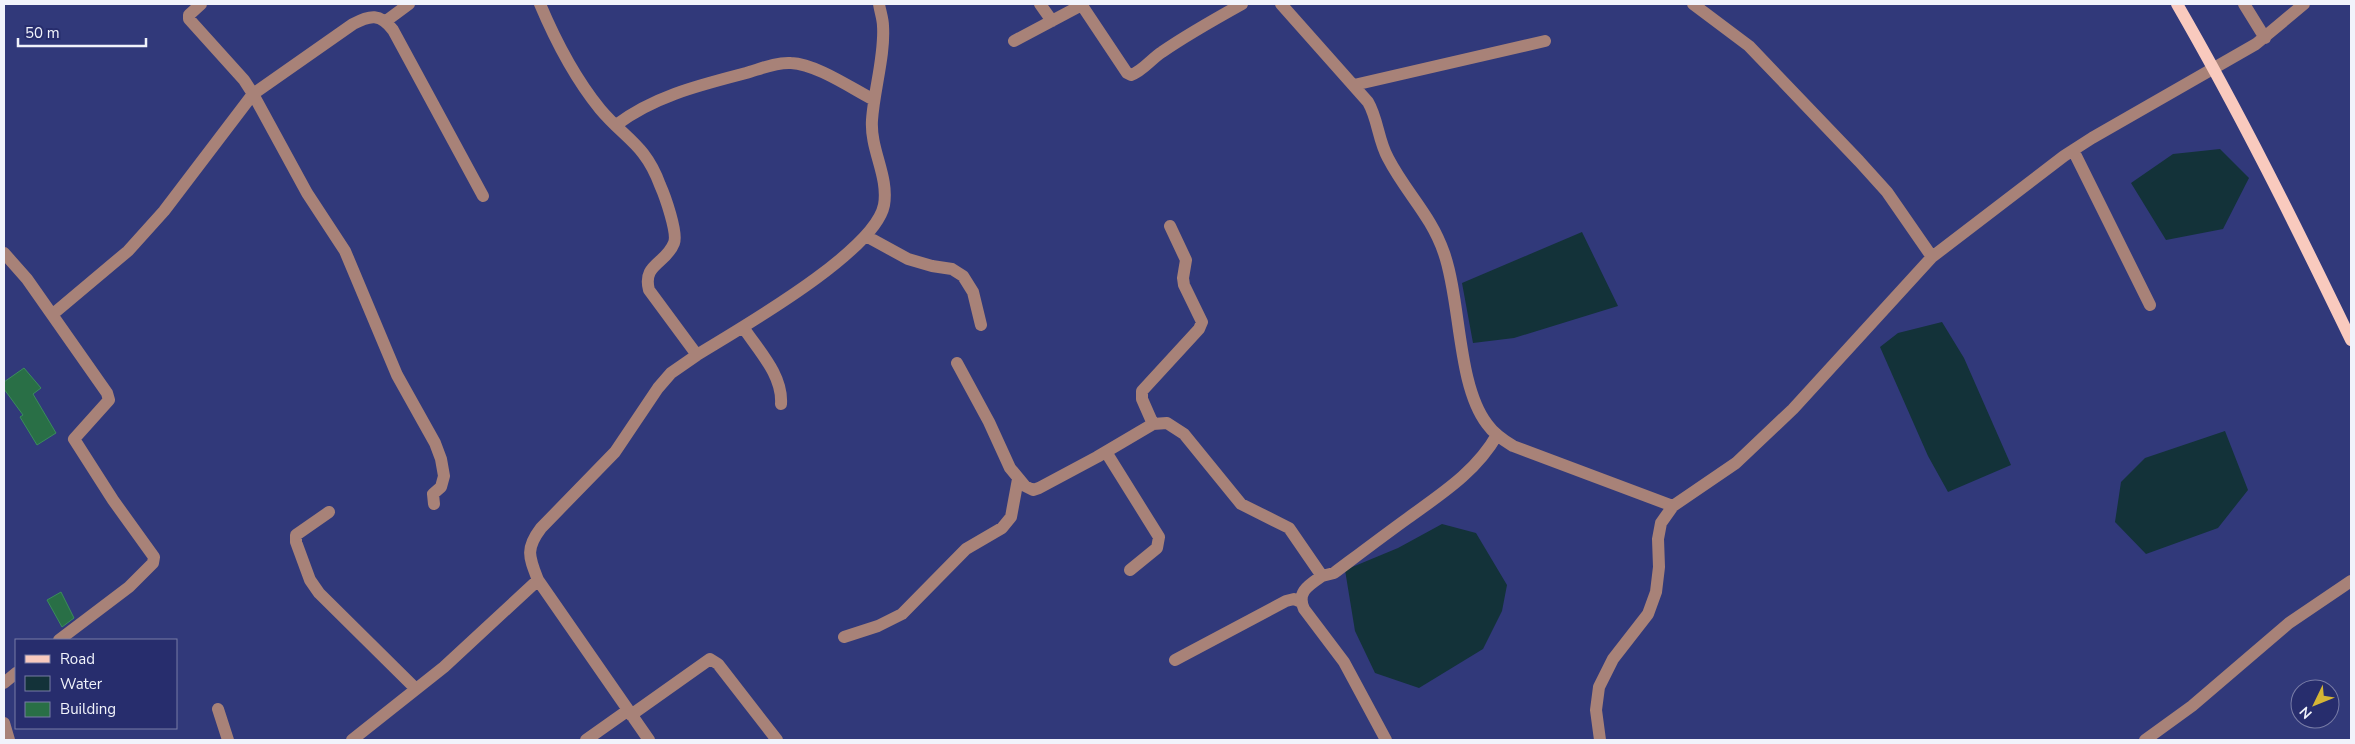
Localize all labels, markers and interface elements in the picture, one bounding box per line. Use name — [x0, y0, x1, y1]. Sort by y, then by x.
scale bar — [18, 15, 145, 47]
text: 50 m — [25, 23, 60, 43]
legend — [15, 639, 178, 729]
text: Road — [60, 649, 95, 669]
text: Water — [60, 674, 103, 694]
north arrow — [2290, 679, 2340, 729]
text: Building — [60, 699, 116, 719]
text: N — [2295, 702, 2316, 723]

